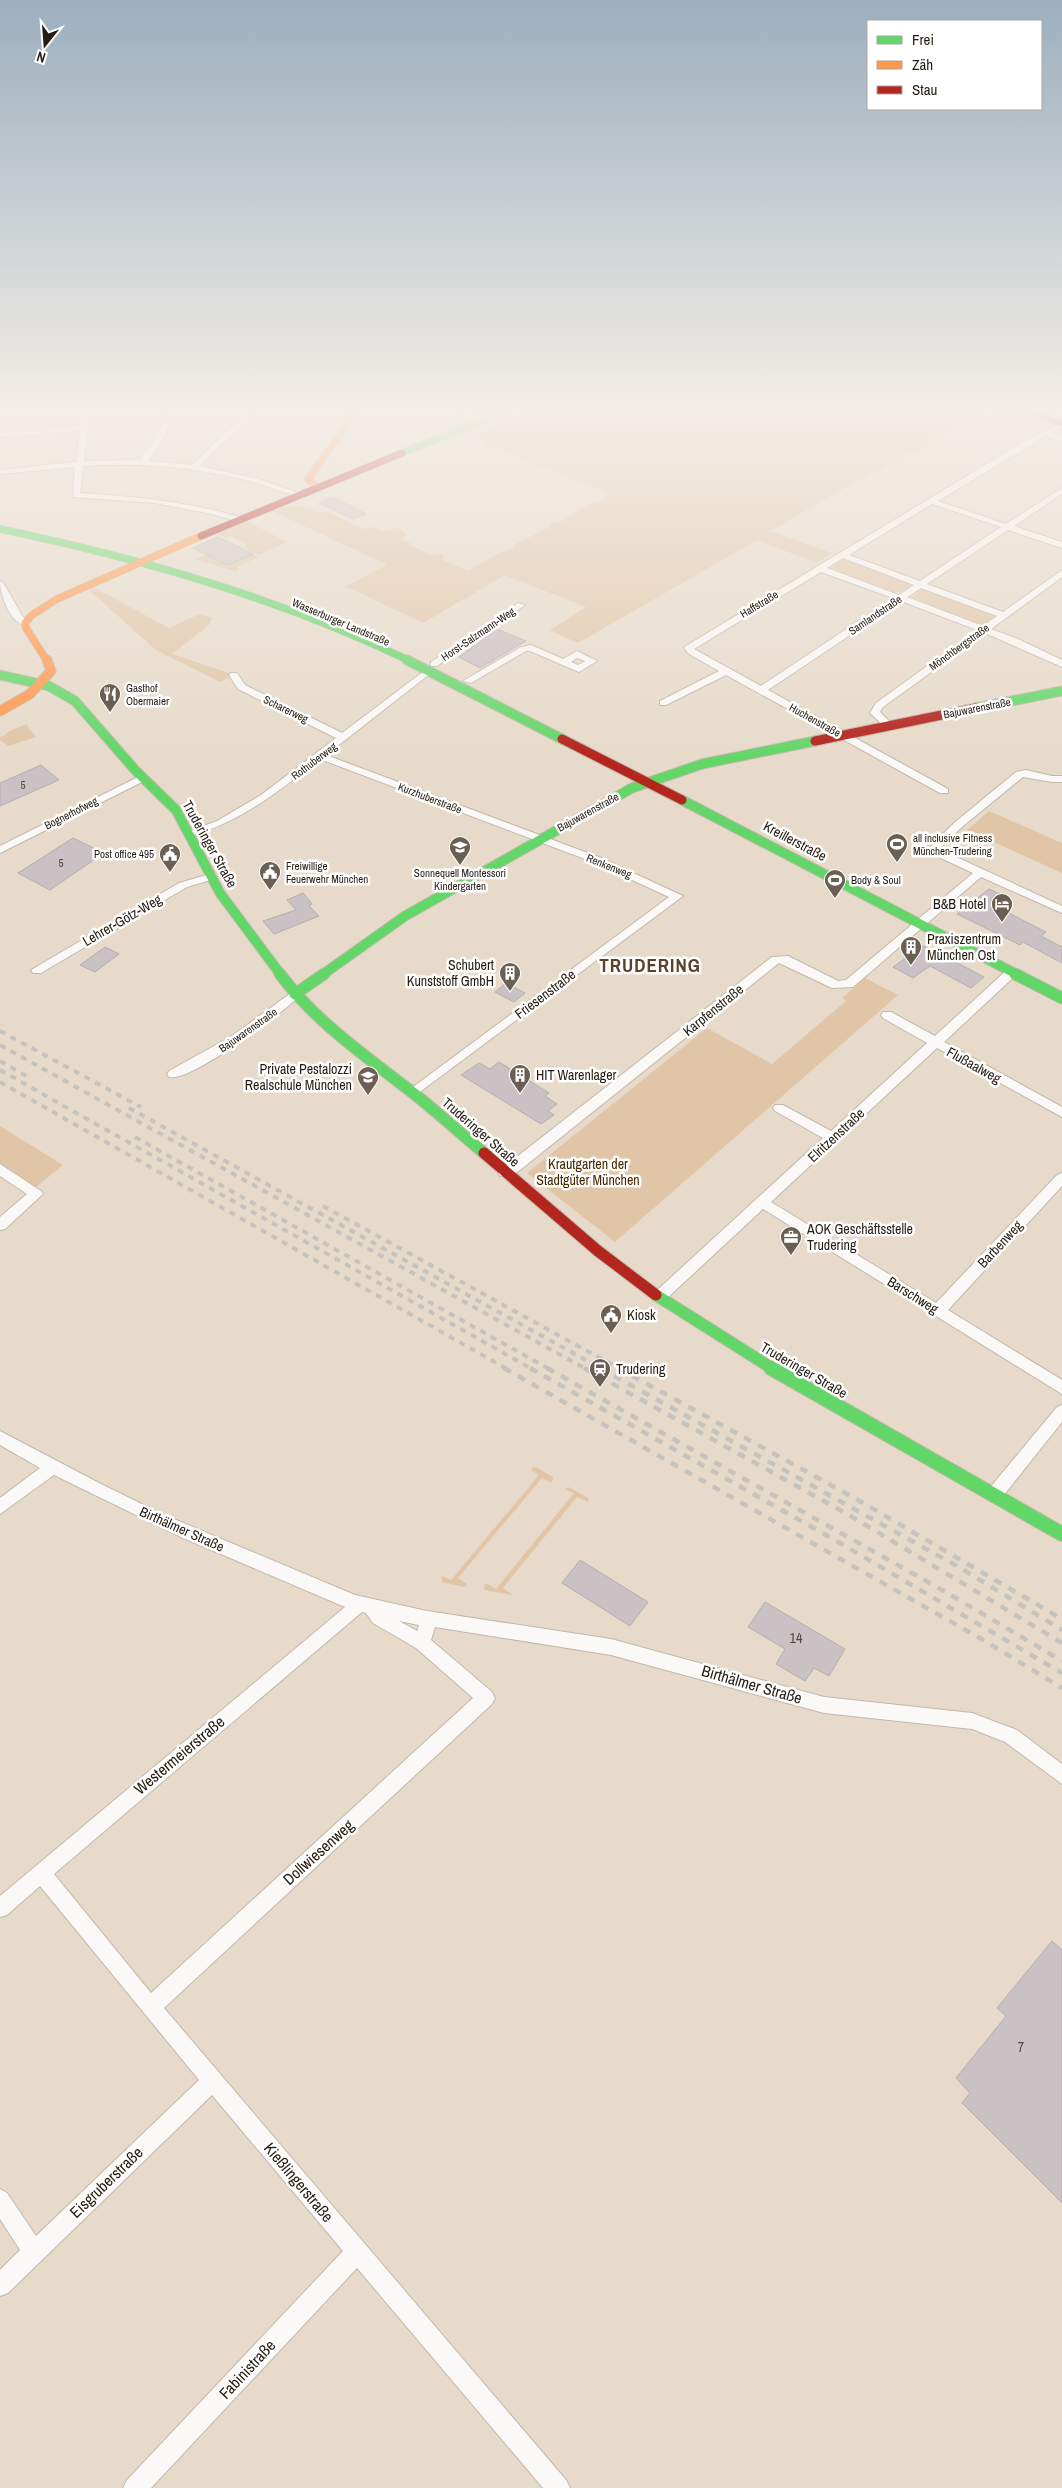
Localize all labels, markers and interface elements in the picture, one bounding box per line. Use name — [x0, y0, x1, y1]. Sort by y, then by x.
north arrow — [20, 20, 70, 70]
legend — [867, 20, 1042, 110]
text: Frei — [912, 29, 934, 50]
text: N — [35, 48, 48, 67]
text: Zäh — [912, 54, 933, 75]
text: Stau — [912, 79, 937, 100]
street label: Haffstraße — [737, 587, 781, 621]
street label: Samlandstraße — [846, 592, 904, 638]
street label: Wasserburger Landstraße — [290, 595, 392, 649]
street label: Horst-Salzmann-Weg — [438, 604, 518, 664]
street label: Mönchbergstraße — [926, 621, 992, 673]
place label: Gasthof Obermaier — [126, 681, 169, 708]
restaurant icon: Gasthof Obermaier — [98, 682, 122, 713]
street label: Scharerweg — [261, 692, 311, 726]
street label: Bajuwarenstraße — [942, 695, 1012, 721]
street label: Huchenstraße — [787, 700, 843, 740]
street label: Rothuberweg — [288, 739, 340, 783]
house number: 5 — [20, 778, 26, 792]
street label: Kurzhuberstraße — [396, 779, 464, 817]
street label: Bajuwarenstraße — [555, 789, 621, 835]
street label: Bognerhofweg — [42, 794, 100, 832]
street label: Truderinger Straße — [179, 797, 241, 891]
street label: Kreillerstraße — [760, 817, 830, 865]
place label: all inclusive Fitness München-Trudering — [913, 831, 993, 858]
sports icon: all inclusive Fitness München-Trudering — [885, 832, 909, 863]
school or university icon: Sonnequell Montessori Kindergarten — [448, 835, 472, 866]
public building icon: Post office 495 — [158, 842, 182, 873]
place label: Post office 495 — [94, 847, 154, 861]
street label: Renkenweg — [584, 851, 634, 881]
house number: 5 — [58, 856, 64, 870]
place label: Freiwillige Feuerwehr München — [286, 859, 368, 886]
public building icon: Freiwillige Feuerwehr München — [258, 860, 282, 891]
place label: Sonnequell Montessori Kindergarten — [414, 866, 506, 893]
sports icon: Body & Soul — [823, 868, 847, 899]
place label: Body & Soul — [851, 873, 901, 887]
street label: Lehrer-Götz-Weg — [79, 890, 165, 950]
hotel icon: B&B Hotel — [990, 892, 1014, 923]
place label: B&B Hotel — [933, 895, 986, 913]
place label: Praxiszentrum München Ost — [927, 930, 1001, 964]
building icon: Praxiszentrum München Ost — [899, 935, 923, 966]
district label: TRUDERING — [599, 952, 701, 978]
place label: Schubert Kunststoff GmbH — [407, 956, 494, 990]
building icon: Schubert Kunststoff GmbH — [498, 961, 522, 992]
street label: Friesenstraße — [511, 965, 579, 1023]
street label: Karpfenstraße — [679, 980, 747, 1040]
street label: Bajuwarenstraße — [216, 1005, 280, 1055]
street label: Flußaalweg — [944, 1043, 1005, 1088]
place label: Private Pestalozzi Realschule München — [245, 1060, 352, 1094]
building icon: HIT Warenlager — [508, 1063, 532, 1094]
school or university icon: Private Pestalozzi Realschule München — [356, 1065, 380, 1096]
place label: HIT Warenlager — [536, 1066, 617, 1084]
street label: Truderinger Straße — [438, 1093, 524, 1171]
street label: Elritzenstraße — [804, 1104, 868, 1166]
park label: Krautgarten der Stadtgüter München — [536, 1155, 640, 1189]
street label: Barbenweg — [974, 1216, 1027, 1271]
place label: AOK Geschäftsstelle Trudering — [806, 1220, 913, 1254]
office icon: AOK Geschäftsstelle Trudering — [779, 1225, 803, 1256]
street label: Barschweg — [884, 1272, 942, 1318]
public building icon: Kiosk — [599, 1303, 623, 1334]
place label: Kiosk — [627, 1306, 656, 1324]
street label: Truderinger Straße — [757, 1338, 851, 1402]
station icon: Trudering — [588, 1357, 612, 1388]
place label: Trudering — [616, 1360, 666, 1378]
street label: Birthälmer Straße — [137, 1502, 227, 1556]
house number: 14 — [790, 1629, 803, 1647]
street label: Birthälmer Straße — [699, 1659, 805, 1709]
street label: Westermeierstraße — [129, 1711, 229, 1799]
street label: Dollwiesenweg — [278, 1814, 359, 1890]
house number: 7 — [1018, 2038, 1024, 2056]
street label: Kießlingerstraße — [259, 2138, 339, 2226]
street label: Eisgruberstraße — [65, 2141, 147, 2223]
street label: Fabinistraße — [214, 2335, 280, 2403]

